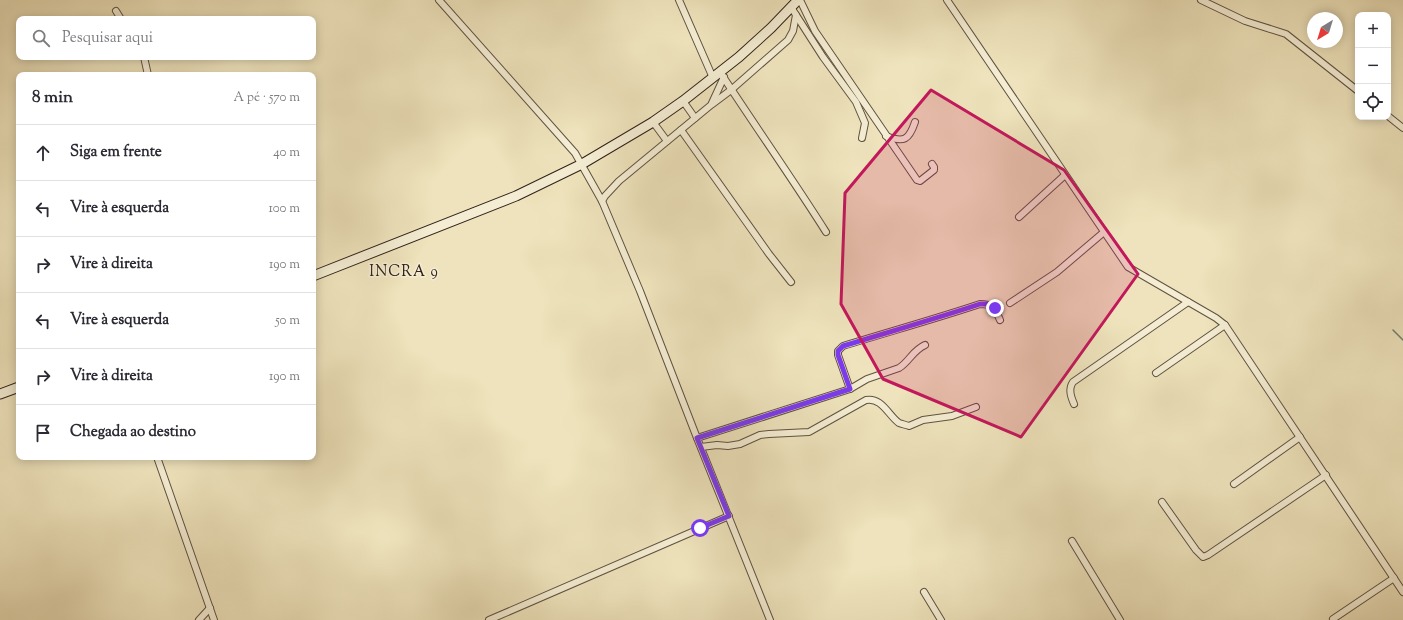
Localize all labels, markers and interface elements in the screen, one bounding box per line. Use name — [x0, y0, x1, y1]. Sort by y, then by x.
north arrow — [1307, 12, 1343, 48]
map controls — [1355, 12, 1391, 120]
button: + — [1355, 12, 1391, 48]
search box — [16, 16, 316, 60]
icon: search — [30, 27, 52, 49]
text: Pesquisar aqui — [62, 28, 153, 49]
button: − — [1355, 48, 1391, 84]
button: locate — [1355, 84, 1391, 120]
text: 8 min — [32, 86, 73, 110]
text: A pé · 570 m — [233, 89, 300, 107]
icon: ahead — [32, 142, 54, 164]
text: Siga em frente — [70, 142, 162, 163]
text: 40 m — [273, 144, 300, 162]
icon: left — [32, 198, 54, 220]
text: Vire à esquerda — [70, 198, 169, 219]
text: 100 m — [268, 200, 300, 218]
icon: right — [32, 254, 54, 276]
text: Vire à direita — [70, 254, 153, 275]
text: 190 m — [269, 256, 300, 274]
district label: INCRA 9 — [369, 262, 439, 283]
route end — [986, 299, 1004, 317]
icon: left — [32, 310, 54, 332]
text: Vire à esquerda — [70, 310, 169, 331]
text: 50 m — [275, 312, 300, 330]
icon: right — [32, 366, 54, 388]
text: Vire à direita — [70, 366, 153, 387]
text: 190 m — [269, 368, 300, 386]
icon: arrive — [32, 422, 54, 444]
text: Chegada ao destino — [70, 422, 196, 443]
route start — [691, 519, 709, 537]

